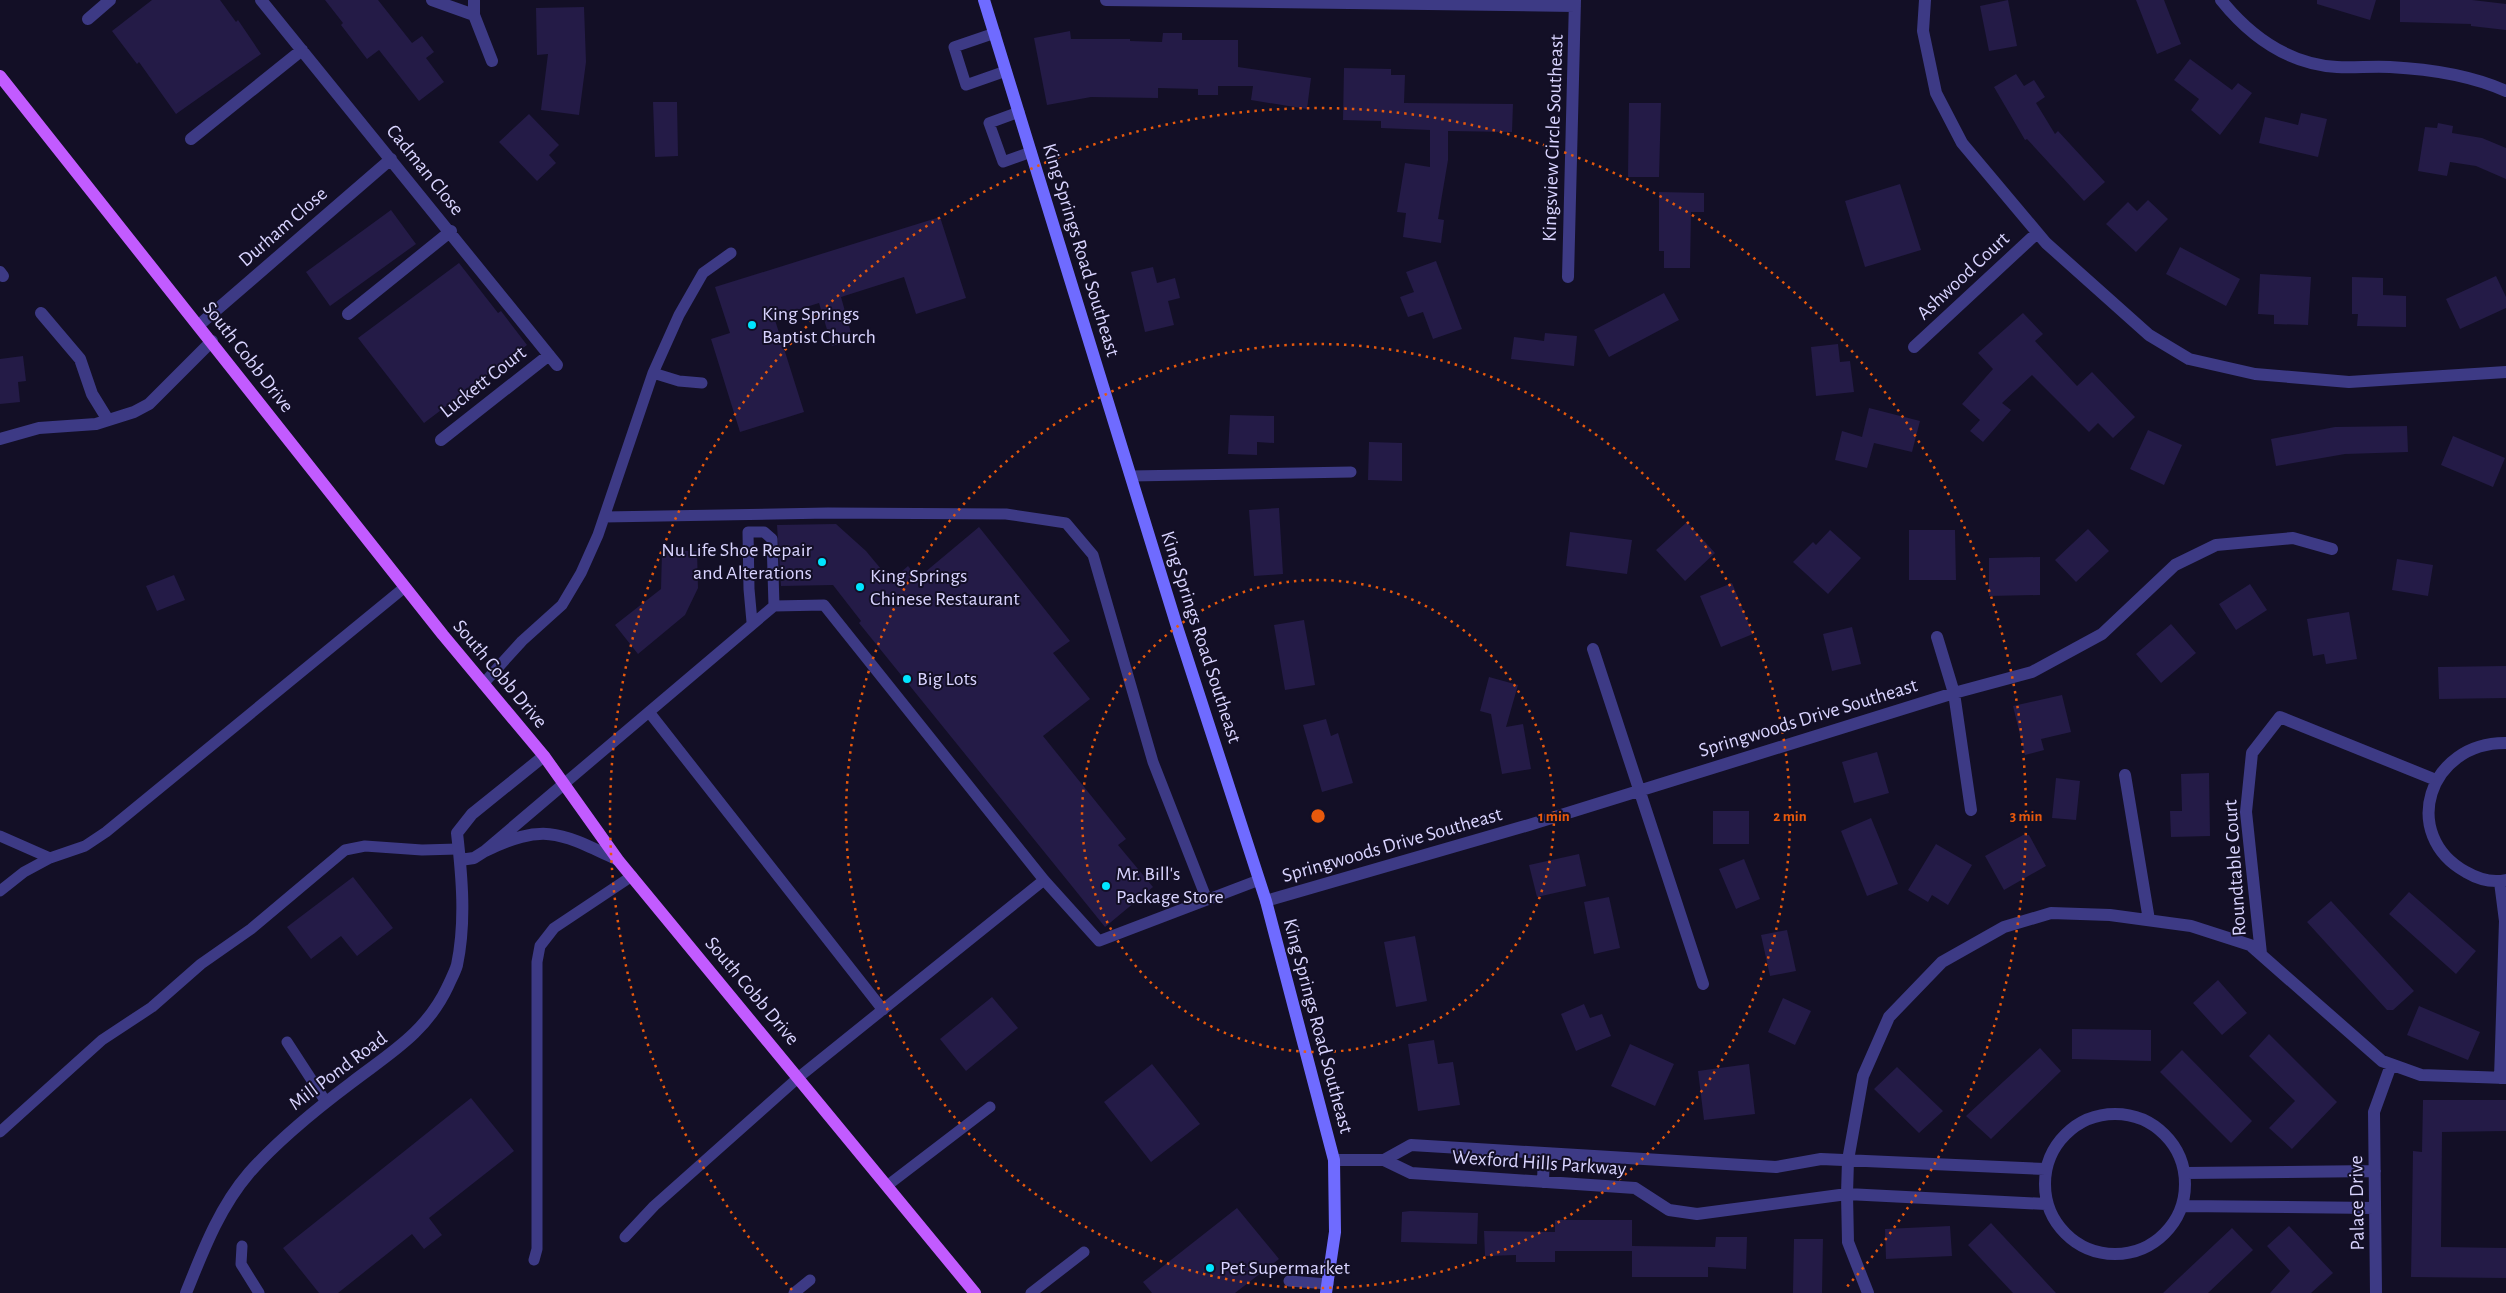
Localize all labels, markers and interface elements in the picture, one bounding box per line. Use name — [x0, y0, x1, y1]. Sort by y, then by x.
street label: Kingsview Circle Southeast — [1539, 33, 1567, 242]
street label: Cadman Close — [382, 121, 468, 219]
street label: King Springs Road Southeast — [1039, 141, 1123, 360]
street label: Durham Close — [235, 183, 331, 271]
street label: Ashwood Court — [1913, 228, 2013, 324]
street label: South Cobb Drive — [199, 298, 297, 416]
place label: King Springs Baptist Church — [762, 304, 876, 347]
marker: King Springs Baptist Church — [746, 319, 758, 331]
street label: Luckett Court — [436, 342, 530, 422]
street label: King Springs Road Southeast — [1157, 528, 1245, 746]
place label: Nu Life Shoe Repair and Alterations — [661, 540, 813, 583]
marker: Nu Life Shoe Repair and Alterations — [816, 556, 828, 568]
place label: King Springs Chinese Restaurant — [870, 566, 1020, 609]
marker: King Springs Chinese Restaurant — [854, 581, 866, 593]
street label: South Cobb Drive — [449, 616, 551, 732]
place label: Big Lots — [917, 669, 977, 689]
marker: Big Lots — [901, 673, 913, 685]
street label: Springwoods Drive Southeast — [1696, 675, 1920, 761]
street label: Roundtable Court — [2220, 798, 2250, 937]
street label: Springwoods Drive Southeast — [1280, 804, 1505, 886]
centre of rings — [1309, 807, 1327, 825]
text: 1 min — [1538, 809, 1570, 824]
text: 2 min — [1773, 809, 1807, 824]
text: 3 min — [2010, 809, 2042, 824]
place label: Mr. Bill's Package Store — [1116, 864, 1224, 907]
marker: Mr. Bill's Package Store — [1100, 880, 1112, 892]
street label: King Springs Road Southeast — [1280, 916, 1357, 1136]
street label: South Cobb Drive — [701, 933, 803, 1049]
street label: Mill Pond Road — [285, 1028, 391, 1114]
street label: Wexford Hills Parkway — [1451, 1147, 1627, 1179]
street label: Palace Drive — [2346, 1155, 2368, 1251]
place label: Pet Supermarket — [1220, 1258, 1350, 1278]
marker: Pet Supermarket — [1204, 1262, 1216, 1274]

